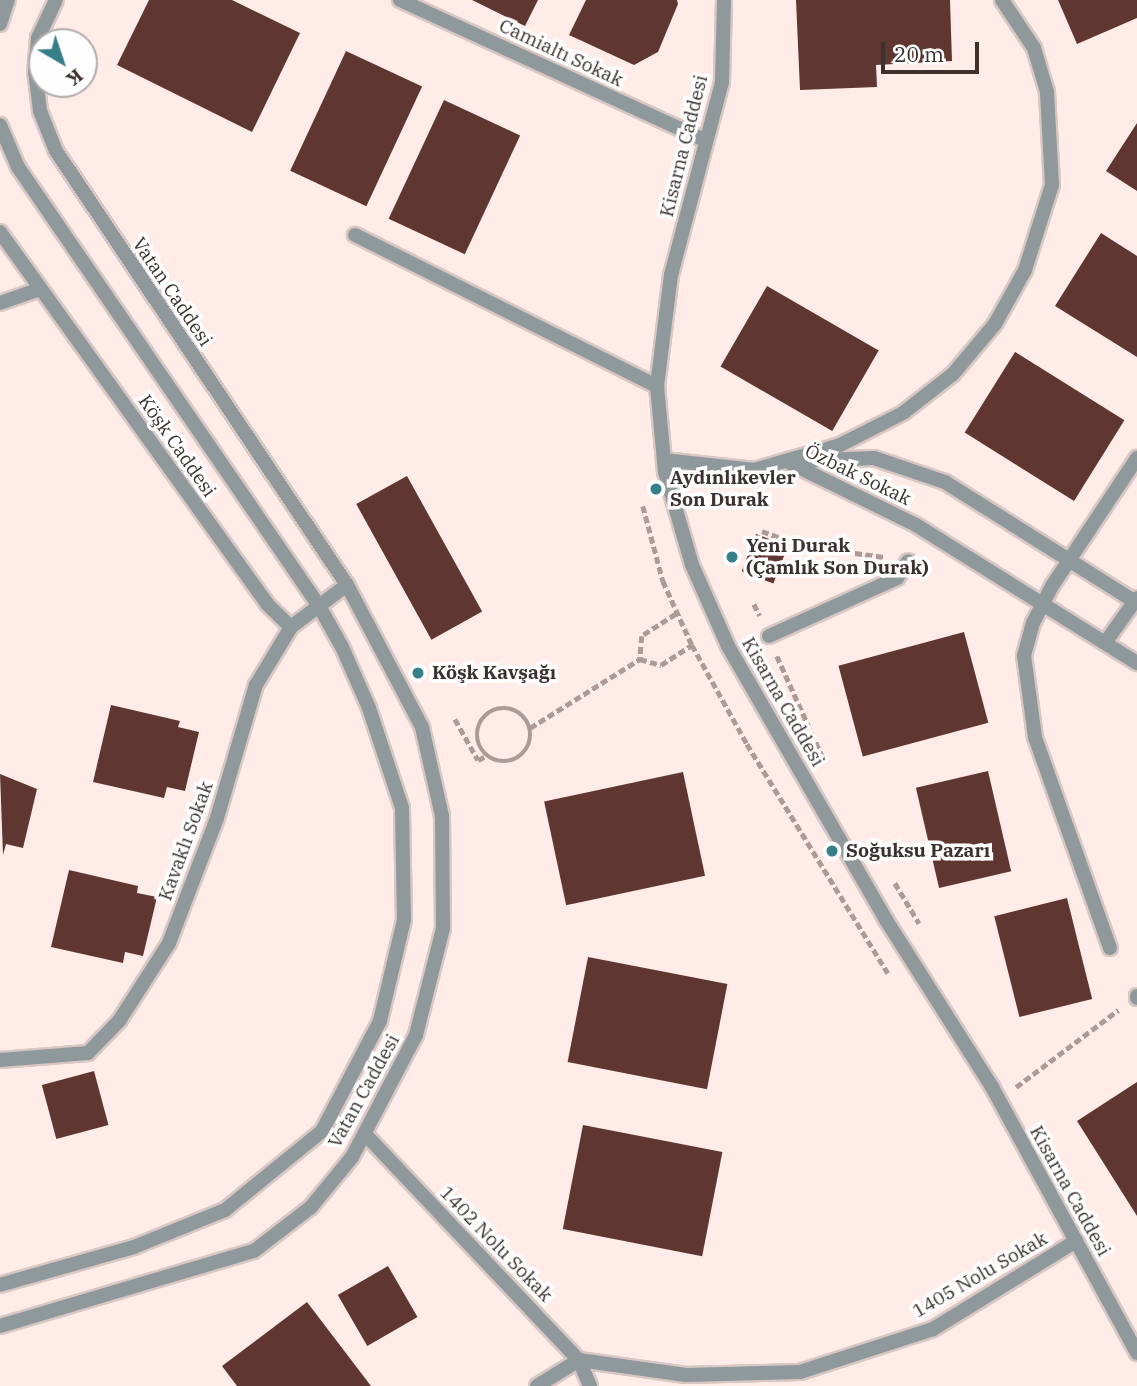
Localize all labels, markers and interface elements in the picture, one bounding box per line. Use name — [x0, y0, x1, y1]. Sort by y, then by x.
street label: Camialtı Sokak — [495, 14, 627, 92]
north arrow — [28, 28, 98, 98]
scale bar — [885, 28, 983, 72]
text: 20 m — [894, 40, 944, 68]
text: K — [62, 64, 88, 92]
street label: Kisarna Caddesi — [655, 73, 713, 219]
street label: Vatan Caddesi — [127, 233, 217, 351]
street label: Köşk Caddesi — [133, 391, 221, 501]
street label: Özbak Sokak — [801, 440, 915, 510]
place label: Aydınlıkevler Son Durak — [670, 467, 796, 511]
marker: Aydınlıkevler Son Durak — [648, 481, 664, 497]
place label: Yeni Durak (Çamlık Son Durak) — [746, 535, 929, 579]
marker: Yeni Durak (Çamlık Son Durak) — [724, 549, 740, 565]
street label: Kisarna Caddesi — [737, 633, 829, 771]
place label: Köşk Kavşağı — [432, 662, 556, 684]
marker: Köşk Kavşağı — [410, 665, 426, 681]
street label: Kavaklı Sokak — [154, 778, 218, 904]
place label: Soğuksu Pazarı — [846, 840, 990, 862]
marker: Soğuksu Pazarı — [824, 843, 840, 859]
street label: Vatan Caddesi — [323, 1030, 405, 1152]
street label: Kisarna Caddesi — [1025, 1122, 1115, 1260]
street label: 1402 Nolu Sokak — [435, 1182, 557, 1306]
street label: 1405 Nolu Sokak — [909, 1227, 1051, 1323]

